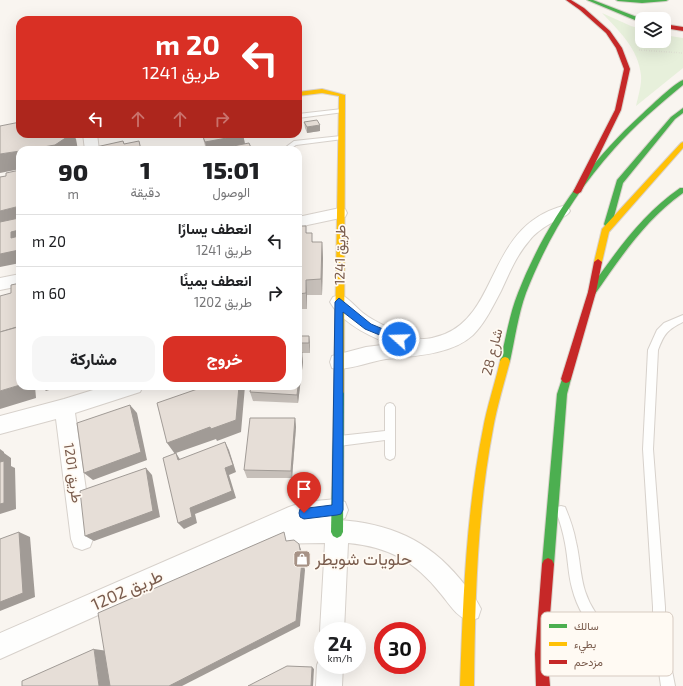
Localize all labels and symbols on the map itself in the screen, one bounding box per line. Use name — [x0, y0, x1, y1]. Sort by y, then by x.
street label: طريق 1241 — [330, 225, 350, 285]
position arrow — [378, 318, 420, 360]
street label: شارع 28 — [478, 327, 508, 378]
street label: طريق 1201 — [60, 442, 86, 504]
pin — [287, 472, 321, 513]
place label: حلويات شويطر — [314, 548, 412, 570]
shop icon: حلويات شويطر — [292, 549, 312, 569]
street label: طريق 1202 — [88, 565, 166, 615]
legend — [541, 612, 673, 676]
text: سالك — [574, 619, 599, 632]
speed limit sign: 30 — [374, 622, 426, 674]
text: بطيء — [574, 637, 596, 654]
text: مزدحم — [574, 655, 603, 670]

